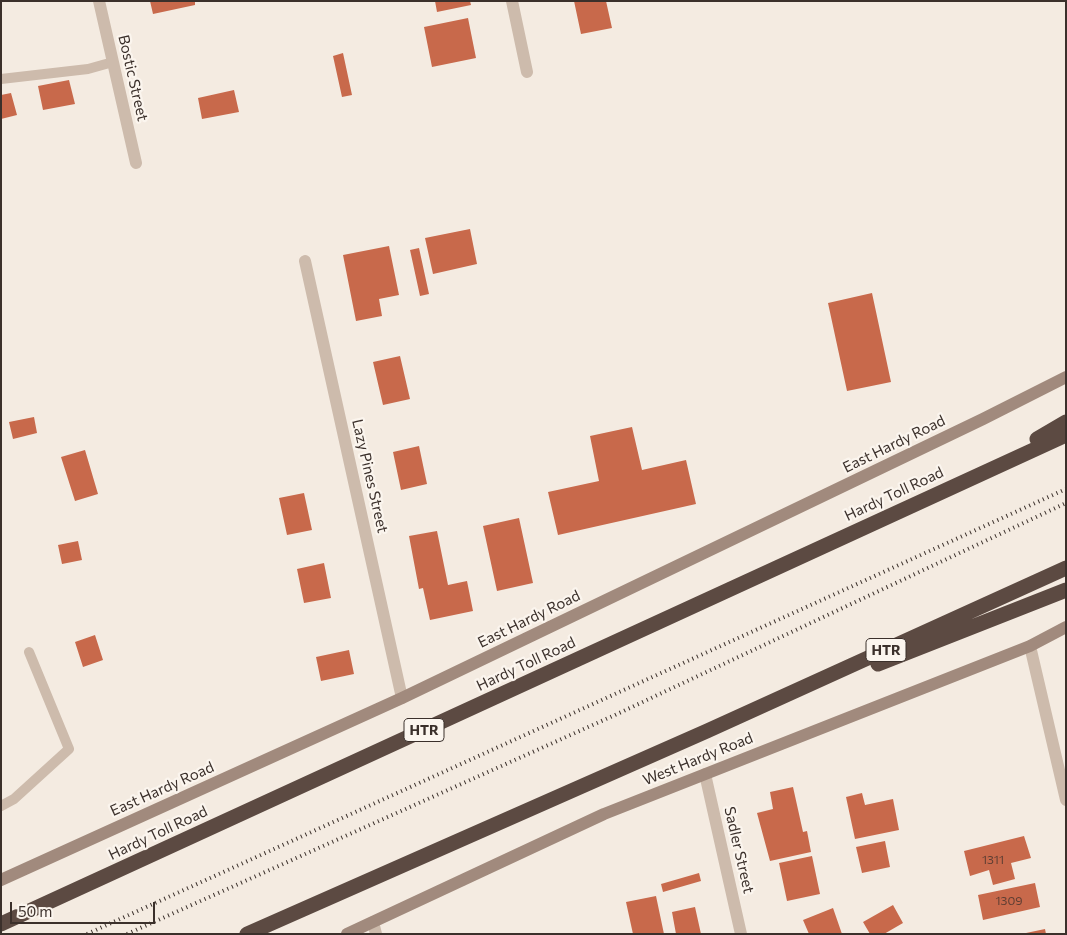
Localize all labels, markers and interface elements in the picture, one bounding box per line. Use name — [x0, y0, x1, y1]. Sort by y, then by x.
street label: Bostic Street — [114, 33, 152, 123]
street label: East Hardy Road — [840, 411, 948, 477]
street label: Lazy Pines Street — [348, 417, 392, 535]
street label: Hardy Toll Road — [842, 463, 946, 525]
street label: East Hardy Road — [475, 586, 583, 652]
street label: Hardy Toll Road — [474, 633, 578, 695]
road number: HTR — [866, 638, 906, 662]
road number: HTR — [404, 718, 444, 742]
street label: West Hardy Road — [640, 729, 756, 789]
street label: East Hardy Road — [107, 758, 217, 820]
street label: Hardy Toll Road — [106, 802, 210, 864]
street label: Sadler Street — [720, 805, 758, 895]
house number: 1311 — [982, 853, 1004, 867]
scale bar — [12, 892, 158, 924]
house number: 1309 — [995, 894, 1023, 908]
text: 50 m — [18, 902, 52, 920]

